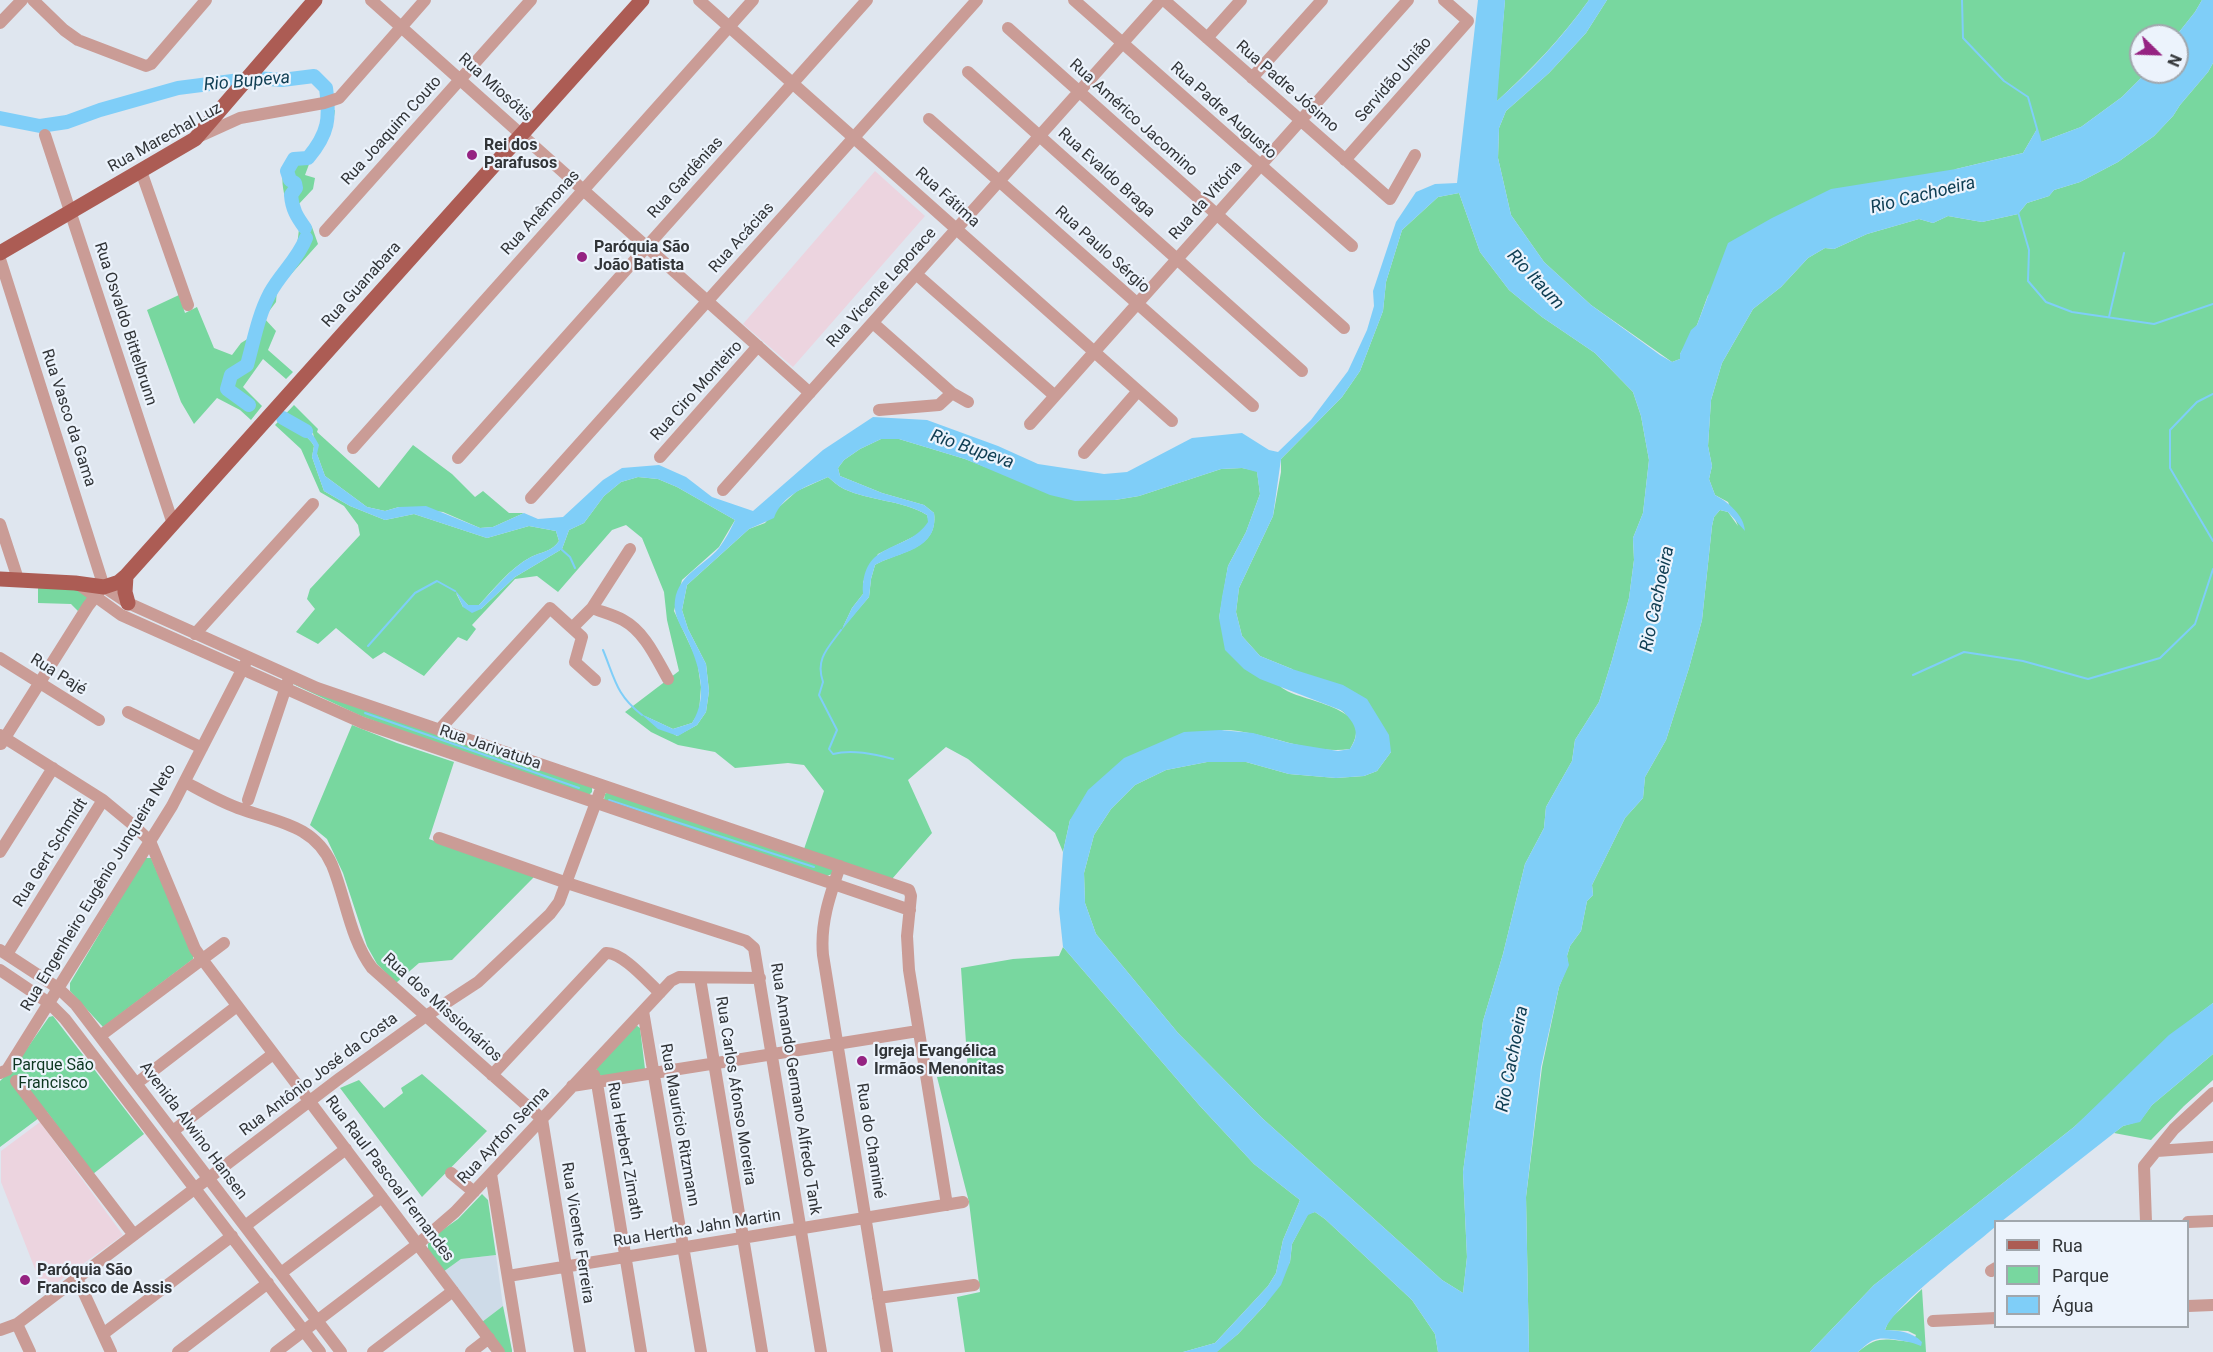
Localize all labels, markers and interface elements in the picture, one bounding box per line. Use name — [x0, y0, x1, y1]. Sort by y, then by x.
north arrow — [2129, 24, 2189, 84]
street label: Servidão União — [1352, 33, 1436, 127]
street label: Rua Padre Jósimo — [1232, 37, 1342, 137]
street label: Rua Miosótis — [454, 50, 536, 126]
text: N — [2163, 52, 2185, 69]
street label: Rua Américo Jacomino — [1065, 55, 1201, 181]
street label: Rua Padre Augusto — [1166, 58, 1280, 164]
water label: Rio Bupeva — [203, 67, 291, 97]
street label: Rua Joaquim Couto — [338, 72, 446, 190]
street label: Rua Marechal Luz — [105, 99, 225, 177]
street label: Rua Evaldo Braga — [1053, 124, 1159, 222]
street label: Rua Gardênias — [644, 133, 728, 223]
place label: Rei dos Parafusos — [484, 136, 557, 174]
marker: Rei dos Parafusos — [465, 148, 479, 162]
street label: Rua da Vitória — [1166, 158, 1246, 244]
street label: Rua Fátima — [911, 164, 983, 232]
street label: Rua Anêmonas — [498, 166, 584, 260]
water label: Rio Cachoeira — [1868, 173, 1978, 219]
street label: Rua Acácias — [705, 199, 779, 277]
street label: Rua Paulo Sérgio — [1051, 202, 1153, 298]
street label: Rua Vicente Leporace — [823, 224, 941, 352]
street label: Rua Guanabara — [318, 238, 406, 332]
place label: Paróquia São João Batista — [594, 238, 690, 276]
street label: Rua Osvaldo Bittelbrunn — [90, 240, 160, 408]
water label: Rio Itaum — [1502, 245, 1568, 315]
marker: Paróquia São João Batista — [575, 250, 589, 264]
street label: Rua Ciro Monteiro — [647, 337, 747, 445]
street label: Rua Vasco da Gama — [37, 347, 99, 489]
water label: Rio Bupeva — [928, 426, 1016, 474]
water label: Rio Cachoeira — [1636, 544, 1680, 654]
street label: Rua Pajé — [26, 650, 90, 700]
street label: Rua Jarivatuba — [437, 722, 543, 774]
street label: Rua Engenheiro Eugênio Junqueira Neto — [17, 761, 181, 1015]
street label: Rua Gert Schmidt — [10, 795, 92, 911]
street label: Rua dos Missionários — [379, 950, 505, 1066]
street label: Rua Amando Germano Alfredo Tank — [766, 962, 824, 1216]
street label: Rua Carlos Afonso Moreira — [711, 995, 759, 1187]
water label: Rio Cachoeira — [1492, 1004, 1534, 1114]
street label: Rua Antônio José da Costa — [236, 1009, 402, 1141]
street label: Rua Maurício Ritzmann — [655, 1042, 703, 1208]
place label: Igreja Evangélica Irmãos Menonitas — [874, 1042, 1004, 1080]
marker: Igreja Evangélica Irmãos Menonitas — [855, 1054, 869, 1068]
park label: Parque São Francisco — [12, 1056, 94, 1094]
street label: Avenida Alwino Hansen — [135, 1058, 251, 1204]
street label: Rua Herbert Zimath — [602, 1081, 646, 1221]
street label: Rua do Chaminé — [851, 1082, 889, 1200]
street label: Rua Ayrton Senna — [454, 1083, 554, 1189]
street label: Rua Raul Pascoal Fernandes — [320, 1092, 458, 1266]
street label: Rua Vicente Ferreira — [556, 1161, 598, 1305]
street label: Rua Hertha Jahn Martin — [612, 1206, 782, 1252]
legend — [1994, 1220, 2189, 1328]
text: Rua — [2052, 1235, 2083, 1256]
place label: Paróquia São Francisco de Assis — [37, 1261, 172, 1299]
text: Parque — [2052, 1265, 2109, 1286]
marker: Paróquia São Francisco de Assis — [18, 1273, 32, 1287]
text: Água — [2052, 1295, 2094, 1316]

